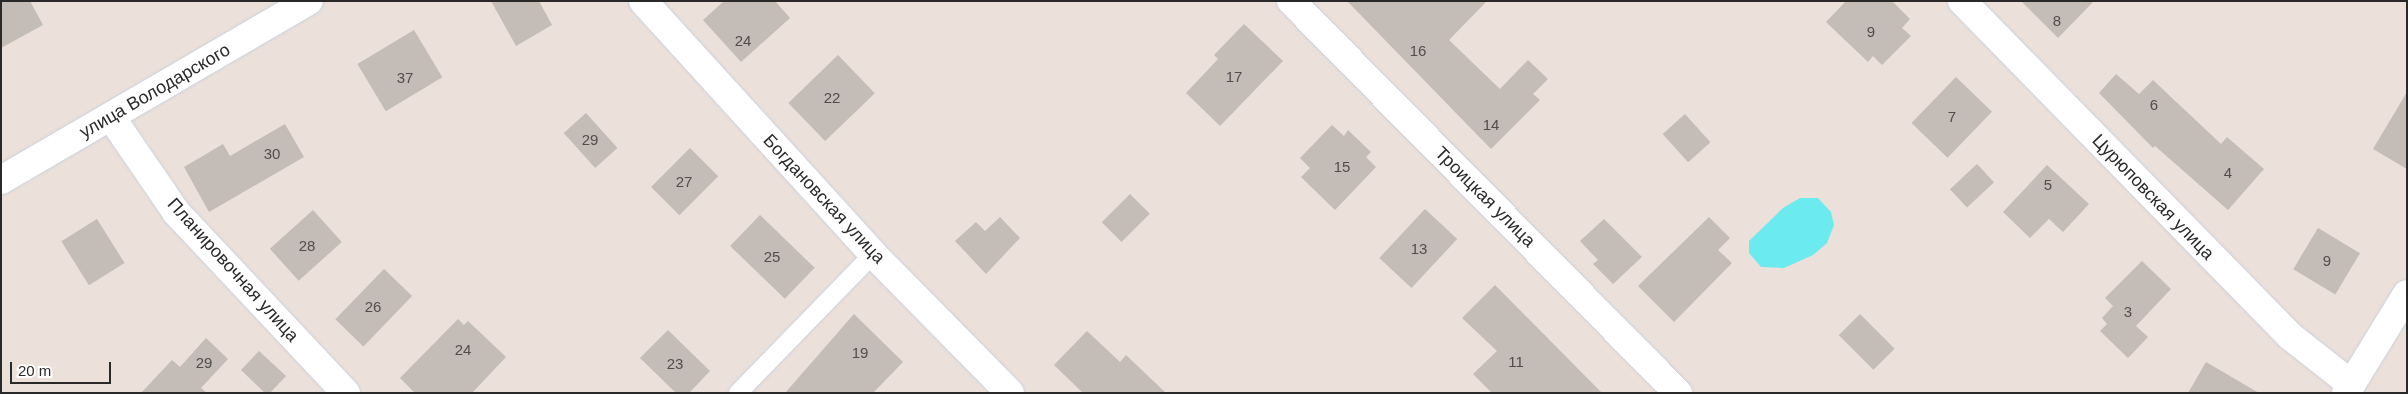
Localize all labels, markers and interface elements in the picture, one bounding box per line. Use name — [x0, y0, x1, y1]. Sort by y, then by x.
house number: 8 — [2053, 12, 2061, 30]
house number: 9 — [1867, 23, 1875, 41]
house number: 24 — [735, 32, 751, 50]
street label: улица Володарского — [76, 39, 234, 143]
house number: 16 — [1410, 42, 1426, 60]
house number: 17 — [1226, 68, 1242, 86]
house number: 37 — [397, 69, 413, 87]
house number: 22 — [824, 89, 840, 107]
house number: 6 — [2150, 96, 2158, 114]
house number: 7 — [1948, 108, 1956, 126]
house number: 14 — [1483, 116, 1499, 134]
street label: Богдановская улица — [759, 130, 889, 268]
street label: Цурюповская улица — [2087, 130, 2219, 264]
house number: 29 — [582, 131, 598, 149]
street label: Троицкая улица — [1430, 142, 1540, 252]
house number: 30 — [264, 145, 280, 163]
house number: 15 — [1334, 158, 1350, 176]
house number: 4 — [2224, 164, 2232, 182]
house number: 27 — [676, 173, 692, 191]
house number: 5 — [2044, 176, 2052, 194]
street label: Планировочная улица — [163, 194, 303, 346]
house number: 28 — [299, 237, 315, 255]
house number: 13 — [1411, 240, 1427, 258]
house number: 25 — [764, 248, 780, 266]
house number: 9 — [2323, 252, 2331, 270]
house number: 26 — [365, 298, 381, 316]
house number: 3 — [2124, 303, 2132, 321]
house number: 24 — [455, 341, 471, 359]
house number: 19 — [852, 344, 868, 362]
scale bar — [12, 352, 114, 384]
house number: 11 — [1508, 353, 1524, 371]
house number: 29 — [196, 354, 212, 372]
house number: 23 — [667, 355, 683, 373]
text: 20 m — [18, 362, 51, 379]

